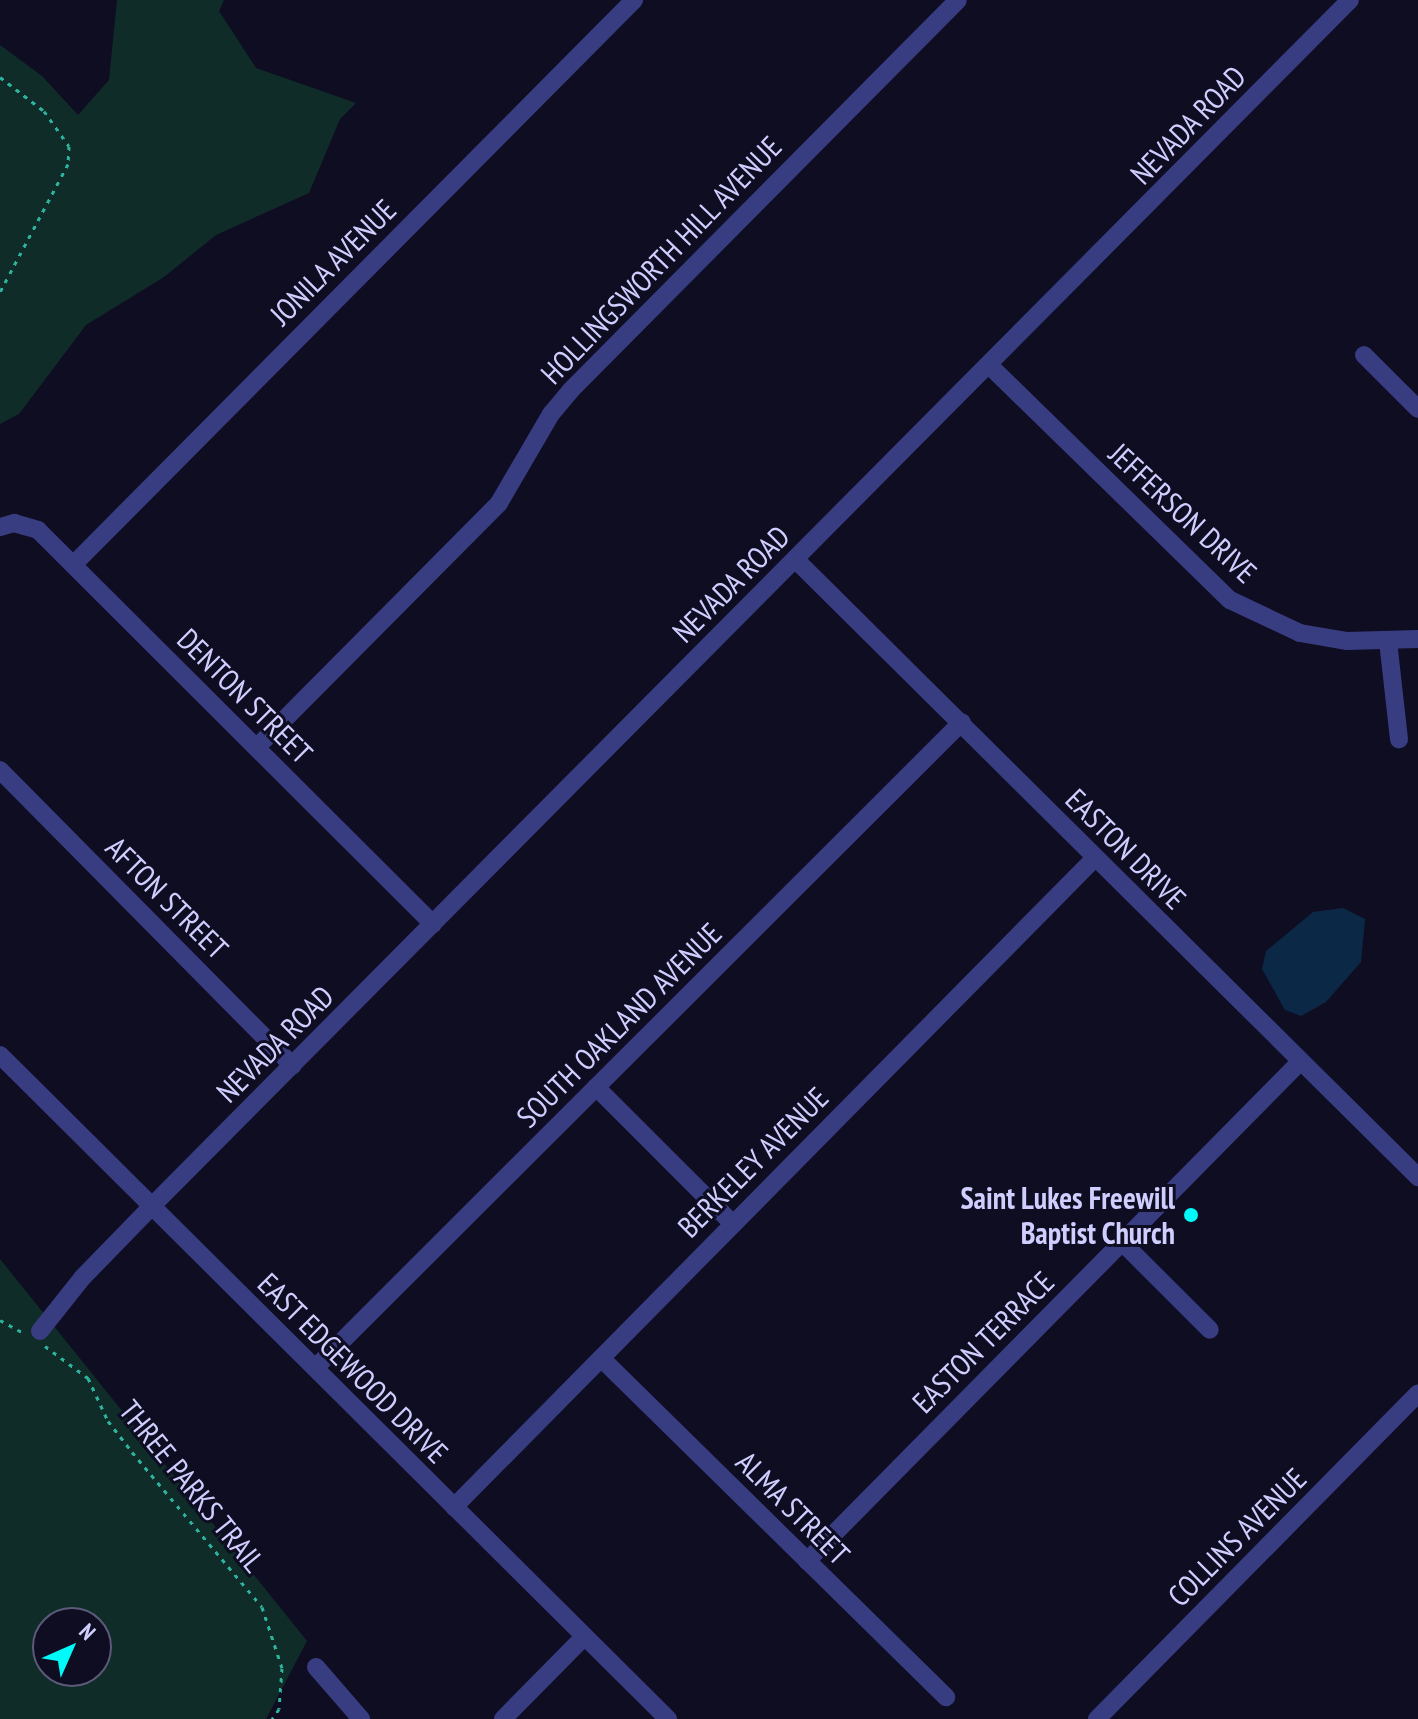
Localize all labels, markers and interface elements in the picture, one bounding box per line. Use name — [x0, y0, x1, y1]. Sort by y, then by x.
street label: NEVADA ROAD — [1123, 58, 1253, 192]
street label: HOLLINGSWORTH HILL AVENUE — [533, 128, 789, 392]
street label: JONILA AVENUE — [262, 191, 404, 333]
street label: JEFFERSON DRIVE — [1102, 436, 1264, 590]
street label: NEVADA ROAD — [665, 518, 797, 650]
street label: DENTON STREET — [170, 621, 320, 771]
street label: EASTON DRIVE — [1058, 781, 1194, 917]
street label: AFTON STREET — [99, 830, 235, 966]
street label: SOUTH OAKLAND AVENUE — [509, 915, 729, 1135]
street label: NEVADA ROAD — [209, 978, 341, 1110]
street label: BERKELEY AVENUE — [670, 1079, 836, 1245]
place label: Saint Lukes Freewill Baptist Church — [960, 1180, 1175, 1250]
marker: Saint Lukes Freewill Baptist Church — [1182, 1206, 1200, 1224]
street label: EASTON TERRACE — [905, 1264, 1061, 1420]
street label: EAST EDGEWOOD DRIVE — [250, 1265, 456, 1471]
street label: THREE PARKS TRAIL — [112, 1393, 272, 1579]
street label: ALMA STREET — [729, 1444, 857, 1572]
street label: COLLINS AVENUE — [1160, 1460, 1314, 1614]
north arrow — [32, 1607, 112, 1687]
text: N — [73, 1617, 102, 1646]

